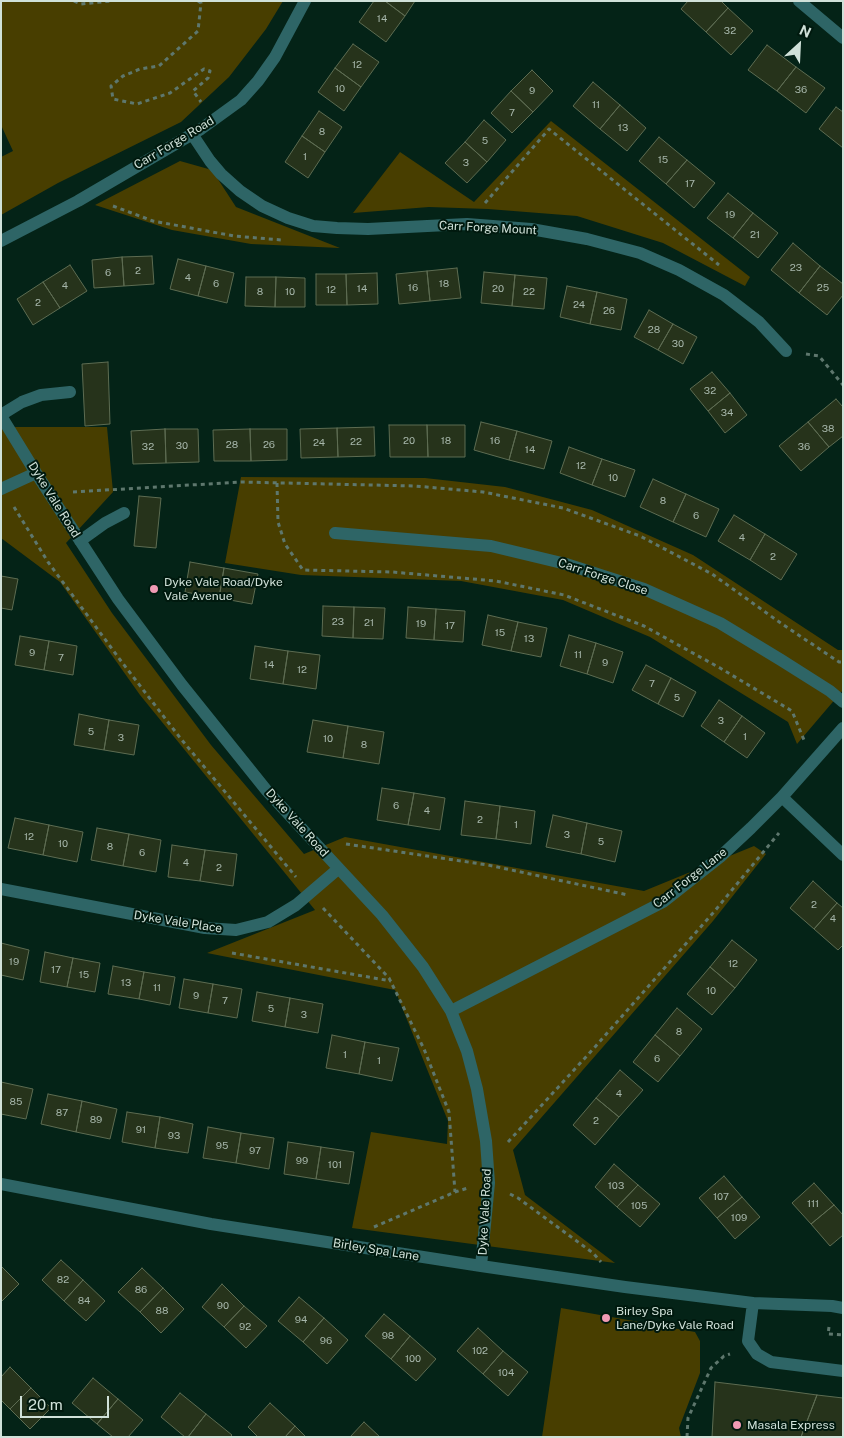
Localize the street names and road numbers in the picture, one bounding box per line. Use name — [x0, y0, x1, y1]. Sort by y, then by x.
street label: Carr Forge Road — [131, 113, 217, 173]
street label: Carr Forge Mount — [439, 218, 537, 238]
street label: Dyke Vale Road — [25, 459, 83, 541]
street label: Carr Forge Close — [556, 556, 650, 598]
street label: Dyke Vale Road — [263, 786, 331, 860]
street label: Carr Forge Lane — [650, 845, 730, 911]
street label: Dyke Vale Place — [133, 908, 223, 936]
street label: Dyke Vale Road — [476, 1168, 494, 1256]
street label: Birley Spa Lane — [332, 1236, 420, 1264]

